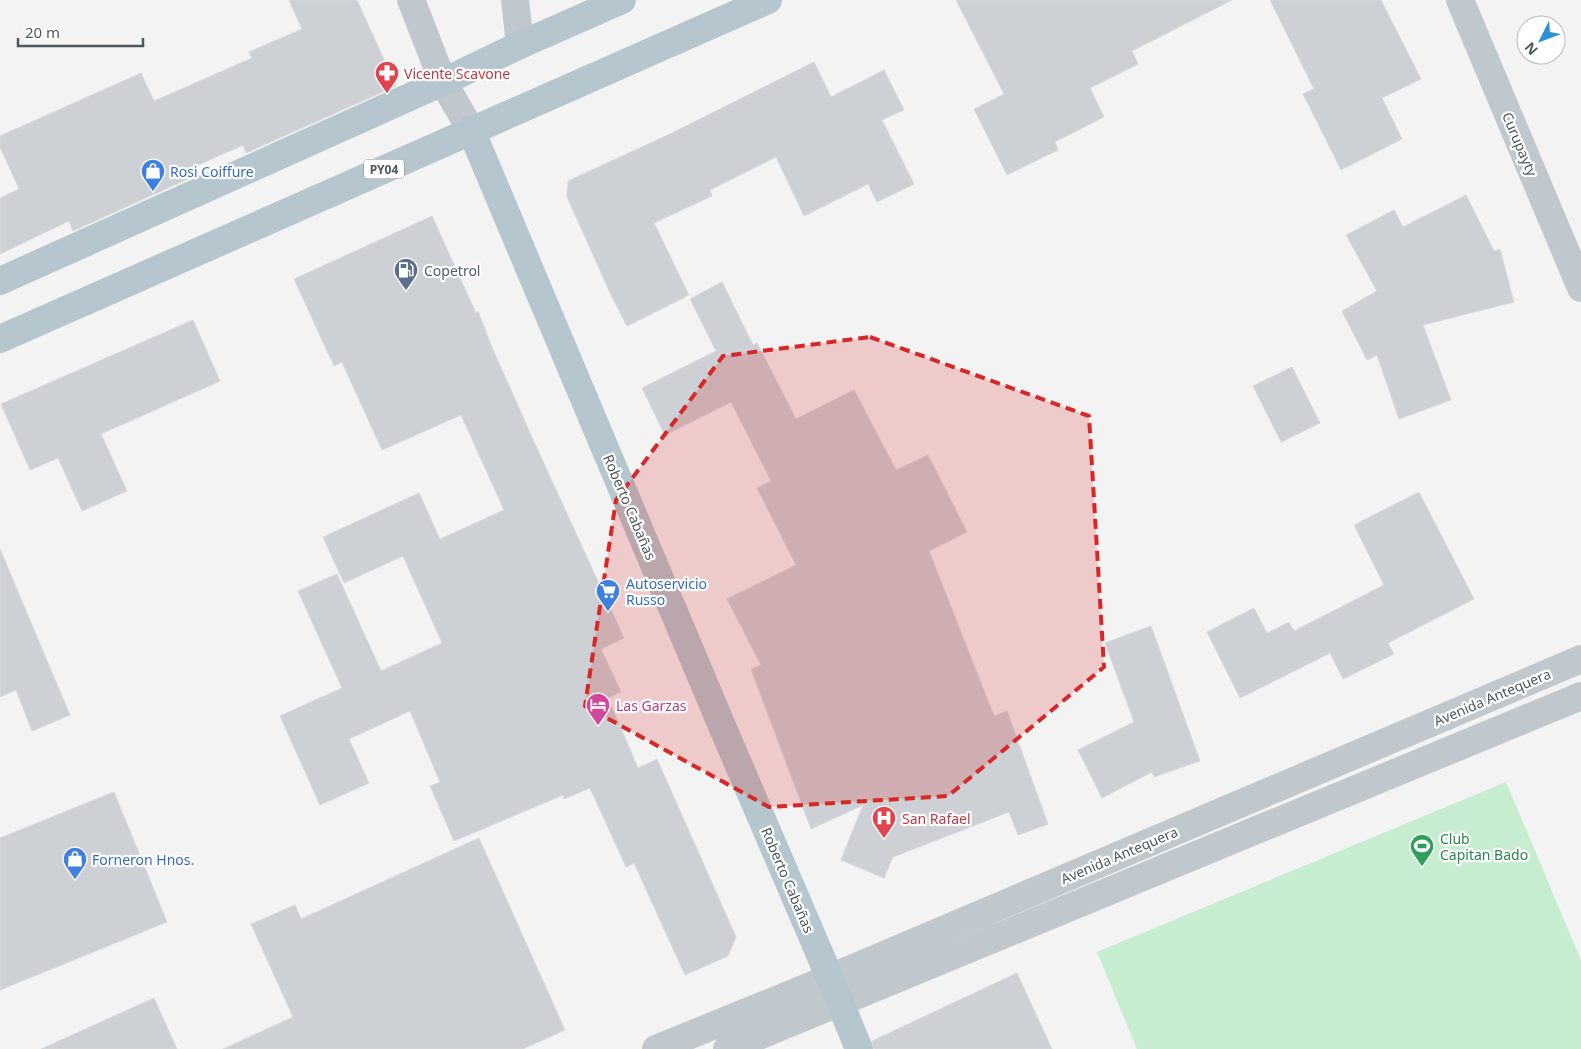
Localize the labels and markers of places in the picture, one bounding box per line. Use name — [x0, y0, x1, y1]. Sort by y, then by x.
pharmacy icon: Vicente Scavone — [374, 60, 400, 94]
place label: Vicente Scavone — [404, 64, 510, 83]
shop icon: Rosi Coiffure — [140, 158, 166, 192]
place label: Rosi Coiffure — [170, 162, 254, 181]
fuel station icon: Copetrol — [393, 257, 419, 291]
place label: Copetrol — [424, 261, 480, 280]
place label: Autoservicio Russo — [626, 574, 707, 609]
supermarket icon: Autoservicio Russo — [595, 578, 621, 612]
hotel icon: Las Garzas — [585, 692, 611, 726]
place label: Las Garzas — [616, 696, 687, 715]
hospital icon: San Rafael — [871, 805, 897, 839]
place label: San Rafael — [902, 809, 971, 828]
place label: Club Capitan Bado — [1440, 829, 1528, 864]
sports icon: Club Capitan Bado — [1409, 833, 1435, 867]
shop icon: Forneron Hnos. — [62, 846, 88, 880]
place label: Forneron Hnos. — [92, 850, 194, 869]

